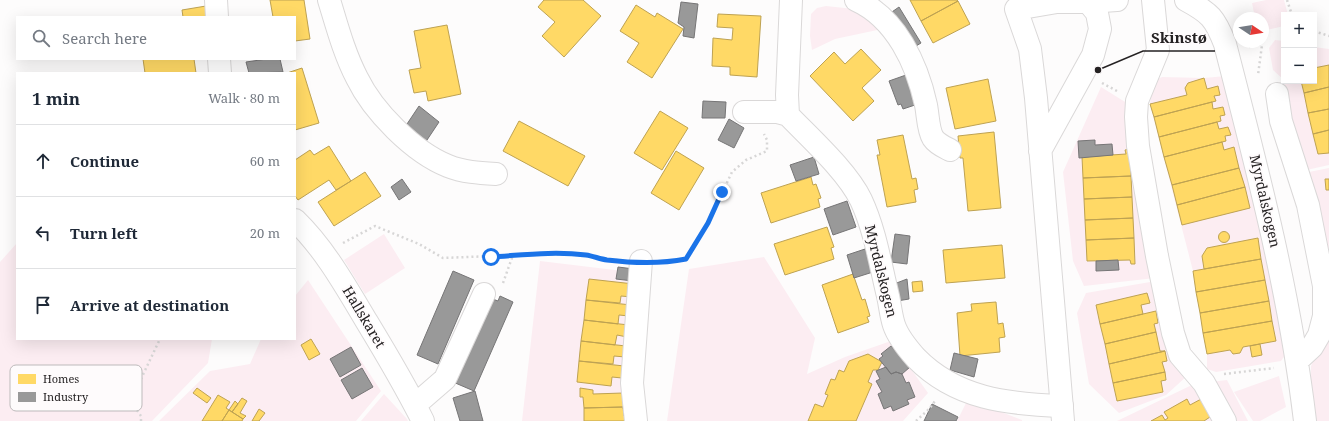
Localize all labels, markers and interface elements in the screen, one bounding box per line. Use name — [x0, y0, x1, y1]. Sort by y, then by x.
north arrow — [1233, 12, 1269, 48]
map controls — [1281, 12, 1317, 84]
button: + — [1281, 12, 1317, 48]
search box — [16, 16, 296, 60]
callout: Skinstø — [1143, 24, 1215, 51]
icon: search — [30, 27, 52, 49]
text: Skinstø — [1151, 27, 1207, 47]
text: Search here — [62, 28, 147, 48]
button: − — [1281, 48, 1317, 84]
text: 1 min — [32, 87, 80, 110]
text: Walk · 80 m — [208, 89, 280, 107]
icon: ahead — [32, 150, 54, 172]
text: Continue — [70, 151, 139, 171]
text: 60 m — [250, 152, 280, 170]
street label: Myrdalskogen — [1246, 153, 1285, 249]
route end — [713, 183, 731, 201]
icon: left — [32, 222, 54, 244]
text: Turn left — [70, 223, 138, 243]
street label: Myrdalskogen — [861, 223, 902, 319]
text: 20 m — [250, 224, 280, 242]
route start — [482, 248, 500, 266]
street label: Hallskaret — [339, 282, 390, 351]
icon: arrive — [32, 294, 54, 316]
text: Arrive at destination — [70, 295, 229, 315]
legend — [10, 365, 142, 411]
text: Homes — [43, 371, 79, 386]
text: Industry — [43, 389, 89, 404]

